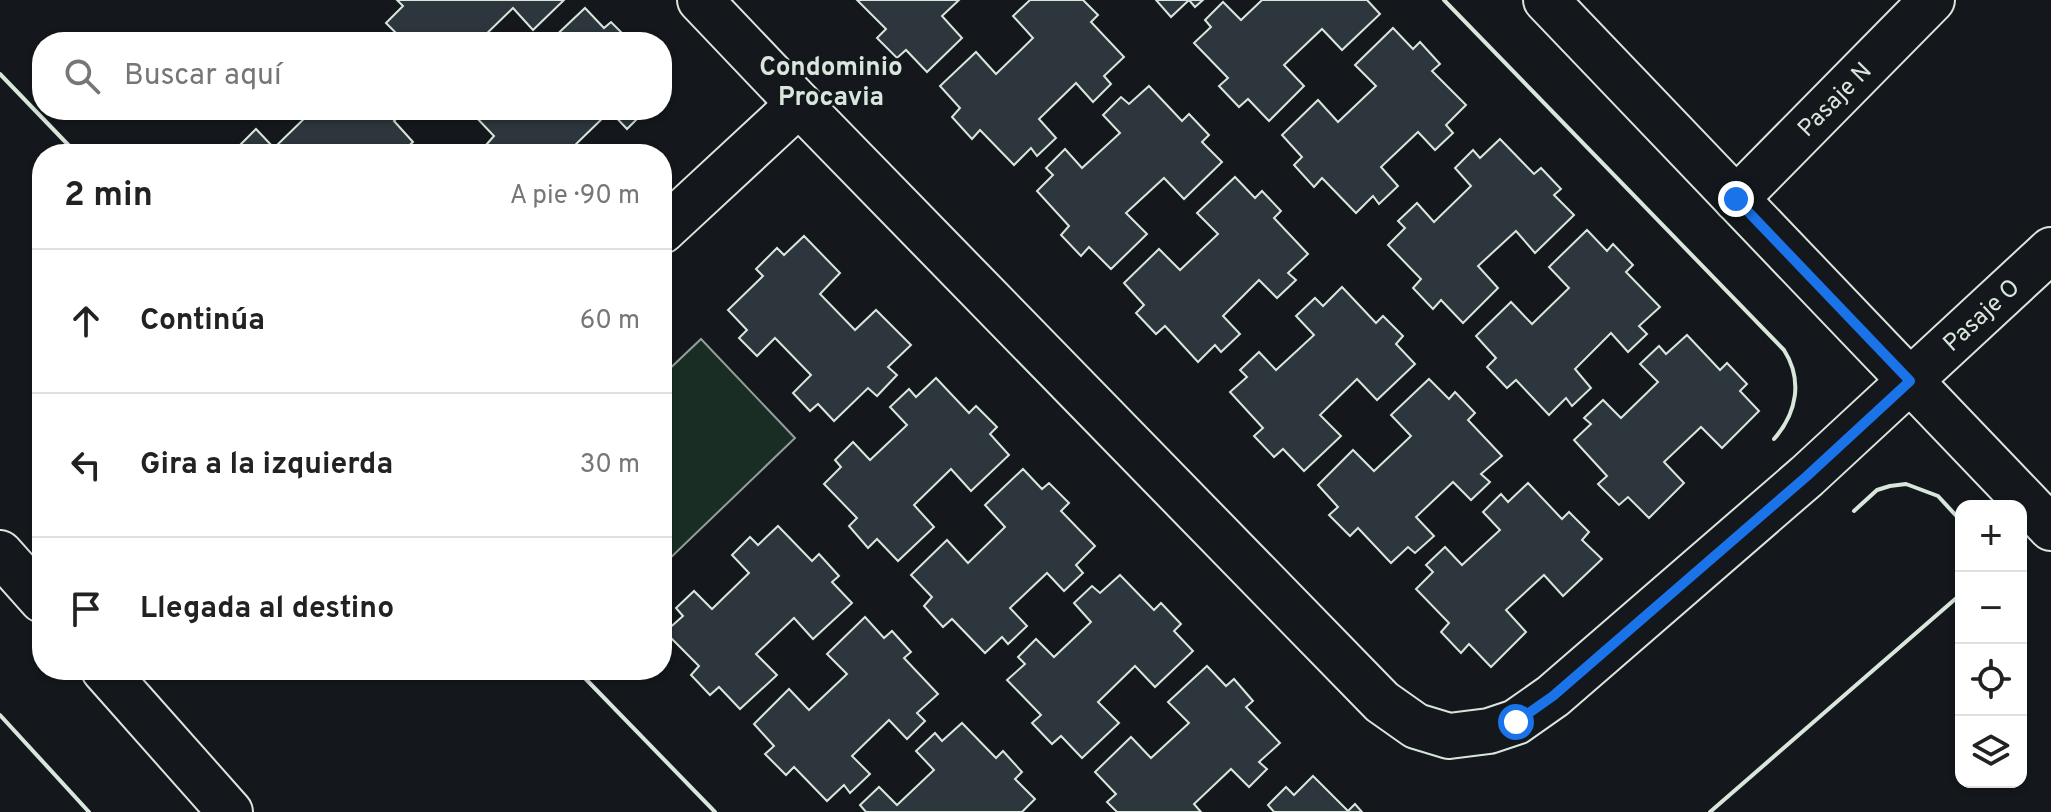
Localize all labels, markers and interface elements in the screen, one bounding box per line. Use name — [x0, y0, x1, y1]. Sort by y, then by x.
search box — [32, 32, 672, 120]
district label: Condominio Procavia — [759, 52, 903, 115]
icon: search — [60, 54, 104, 98]
street label: Pasaje N — [1792, 57, 1879, 144]
text: Buscar aquí — [124, 58, 282, 95]
text: 2 min — [64, 175, 153, 218]
text: A pie · 90 m — [510, 180, 640, 213]
route end — [1718, 181, 1754, 217]
street label: Pasaje O — [1938, 273, 2027, 359]
icon: ahead — [64, 299, 108, 343]
text: Continúa — [140, 303, 265, 340]
text: 60 m — [580, 305, 640, 338]
icon: left — [64, 443, 108, 487]
text: Gira a la izquierda — [140, 447, 393, 484]
text: 30 m — [580, 449, 640, 482]
map controls — [1955, 500, 2027, 788]
button: + — [1955, 500, 2027, 572]
button: − — [1955, 572, 2027, 644]
icon: arrive — [64, 587, 108, 631]
text: Llegada al destino — [140, 591, 394, 628]
button: locate — [1955, 644, 2027, 716]
route start — [1498, 704, 1534, 740]
button: layers — [1955, 716, 2027, 788]

